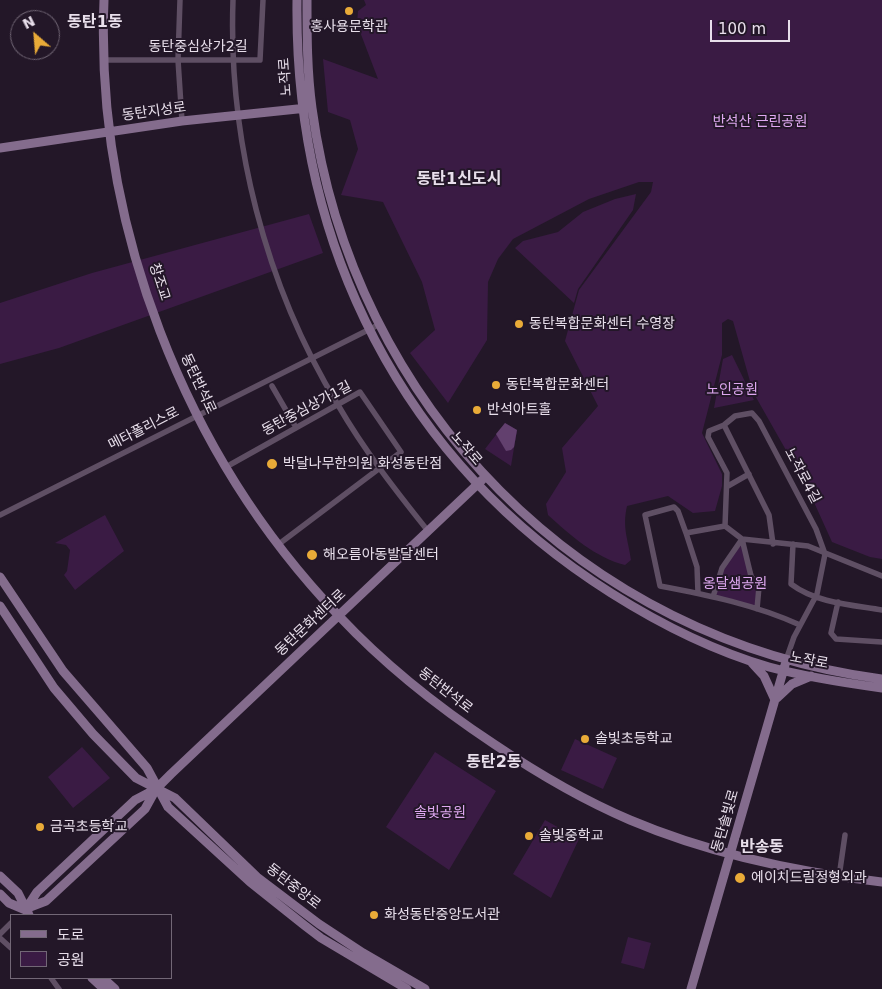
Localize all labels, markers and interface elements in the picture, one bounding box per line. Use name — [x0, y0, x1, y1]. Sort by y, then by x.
marker: 홍사용문학관 — [343, 5, 355, 17]
north arrow — [10, 10, 60, 60]
scale bar — [712, 10, 792, 42]
text: N — [20, 13, 37, 32]
district label: 동탄1동 — [67, 13, 123, 33]
place label: 홍사용문학관 — [310, 19, 388, 35]
text: 100 m — [718, 20, 766, 38]
street label: 동탄중심상가2길 — [148, 39, 248, 55]
street label: 노작로 — [276, 57, 296, 97]
street label: 동탄지성로 — [121, 99, 187, 125]
park label: 반석산 근린공원 — [713, 114, 807, 130]
district label: 동탄1신도시 — [417, 170, 501, 190]
street label: 창조교 — [145, 261, 173, 303]
place label: 동탄복합문화센터 수영장 — [529, 316, 675, 332]
marker: 동탄복합문화센터 수영장 — [513, 318, 525, 330]
street label: 동탄반석로 — [177, 351, 219, 417]
place label: 동탄복합문화센터 — [506, 377, 609, 393]
street label: 동탄중심상가1길 — [259, 378, 355, 440]
marker: 동탄복합문화센터 — [490, 379, 502, 391]
park label: 노인공원 — [706, 382, 758, 398]
place label: 반석아트홀 — [487, 402, 551, 418]
street label: 메타폴리스로 — [106, 404, 182, 454]
marker: 반석아트홀 — [471, 404, 483, 416]
street label: 노작로 — [447, 429, 485, 469]
street label: 노작로4길 — [780, 445, 824, 507]
place label: 박달나무한의원 화성동탄점 — [283, 456, 442, 472]
marker: 박달나무한의원 화성동탄점 — [265, 457, 279, 471]
place label: 해오름아동발달센터 — [323, 547, 439, 563]
marker: 해오름아동발달센터 — [305, 548, 319, 562]
park label: 옹달샘공원 — [703, 576, 767, 592]
street label: 동탄문화센터로 — [272, 586, 350, 660]
street label: 노작로 — [788, 649, 830, 673]
street label: 동탄반석로 — [414, 665, 476, 717]
place label: 솔빛초등학교 — [595, 731, 672, 747]
marker: 솔빛초등학교 — [579, 733, 591, 745]
district label: 동탄2동 — [466, 753, 522, 773]
street label: 동탄솔빛로 — [709, 788, 743, 854]
park label: 솔빛공원 — [414, 805, 466, 821]
place label: 금곡초등학교 — [50, 819, 127, 835]
marker: 금곡초등학교 — [34, 821, 46, 833]
place label: 솔빛중학교 — [539, 828, 603, 844]
marker: 솔빛중학교 — [523, 830, 535, 842]
district label: 반송동 — [740, 838, 784, 858]
street label: 동탄중앙로 — [262, 861, 324, 913]
place label: 에이치드림정형외과 — [751, 870, 867, 886]
marker: 에이치드림정형외과 — [733, 871, 747, 885]
place label: 화성동탄중앙도서관 — [384, 907, 500, 923]
marker: 화성동탄중앙도서관 — [368, 909, 380, 921]
legend — [10, 914, 172, 979]
text: 도로 — [57, 926, 85, 944]
text: 공원 — [57, 951, 85, 969]

